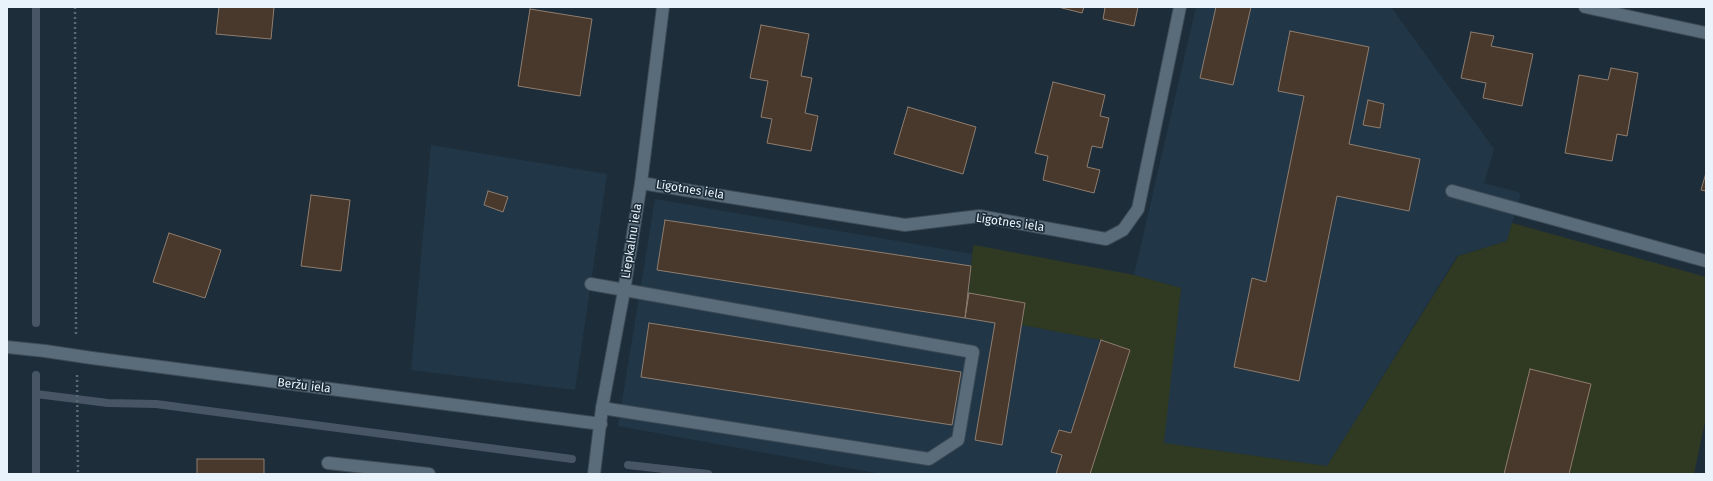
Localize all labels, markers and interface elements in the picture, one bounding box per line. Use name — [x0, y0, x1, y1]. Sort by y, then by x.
street label: Līgotnes iela — [655, 178, 725, 202]
street label: Liepkalnu iela — [619, 202, 645, 280]
street label: Līgotnes iela — [975, 211, 1045, 235]
street label: Beržu iela — [277, 376, 331, 396]

